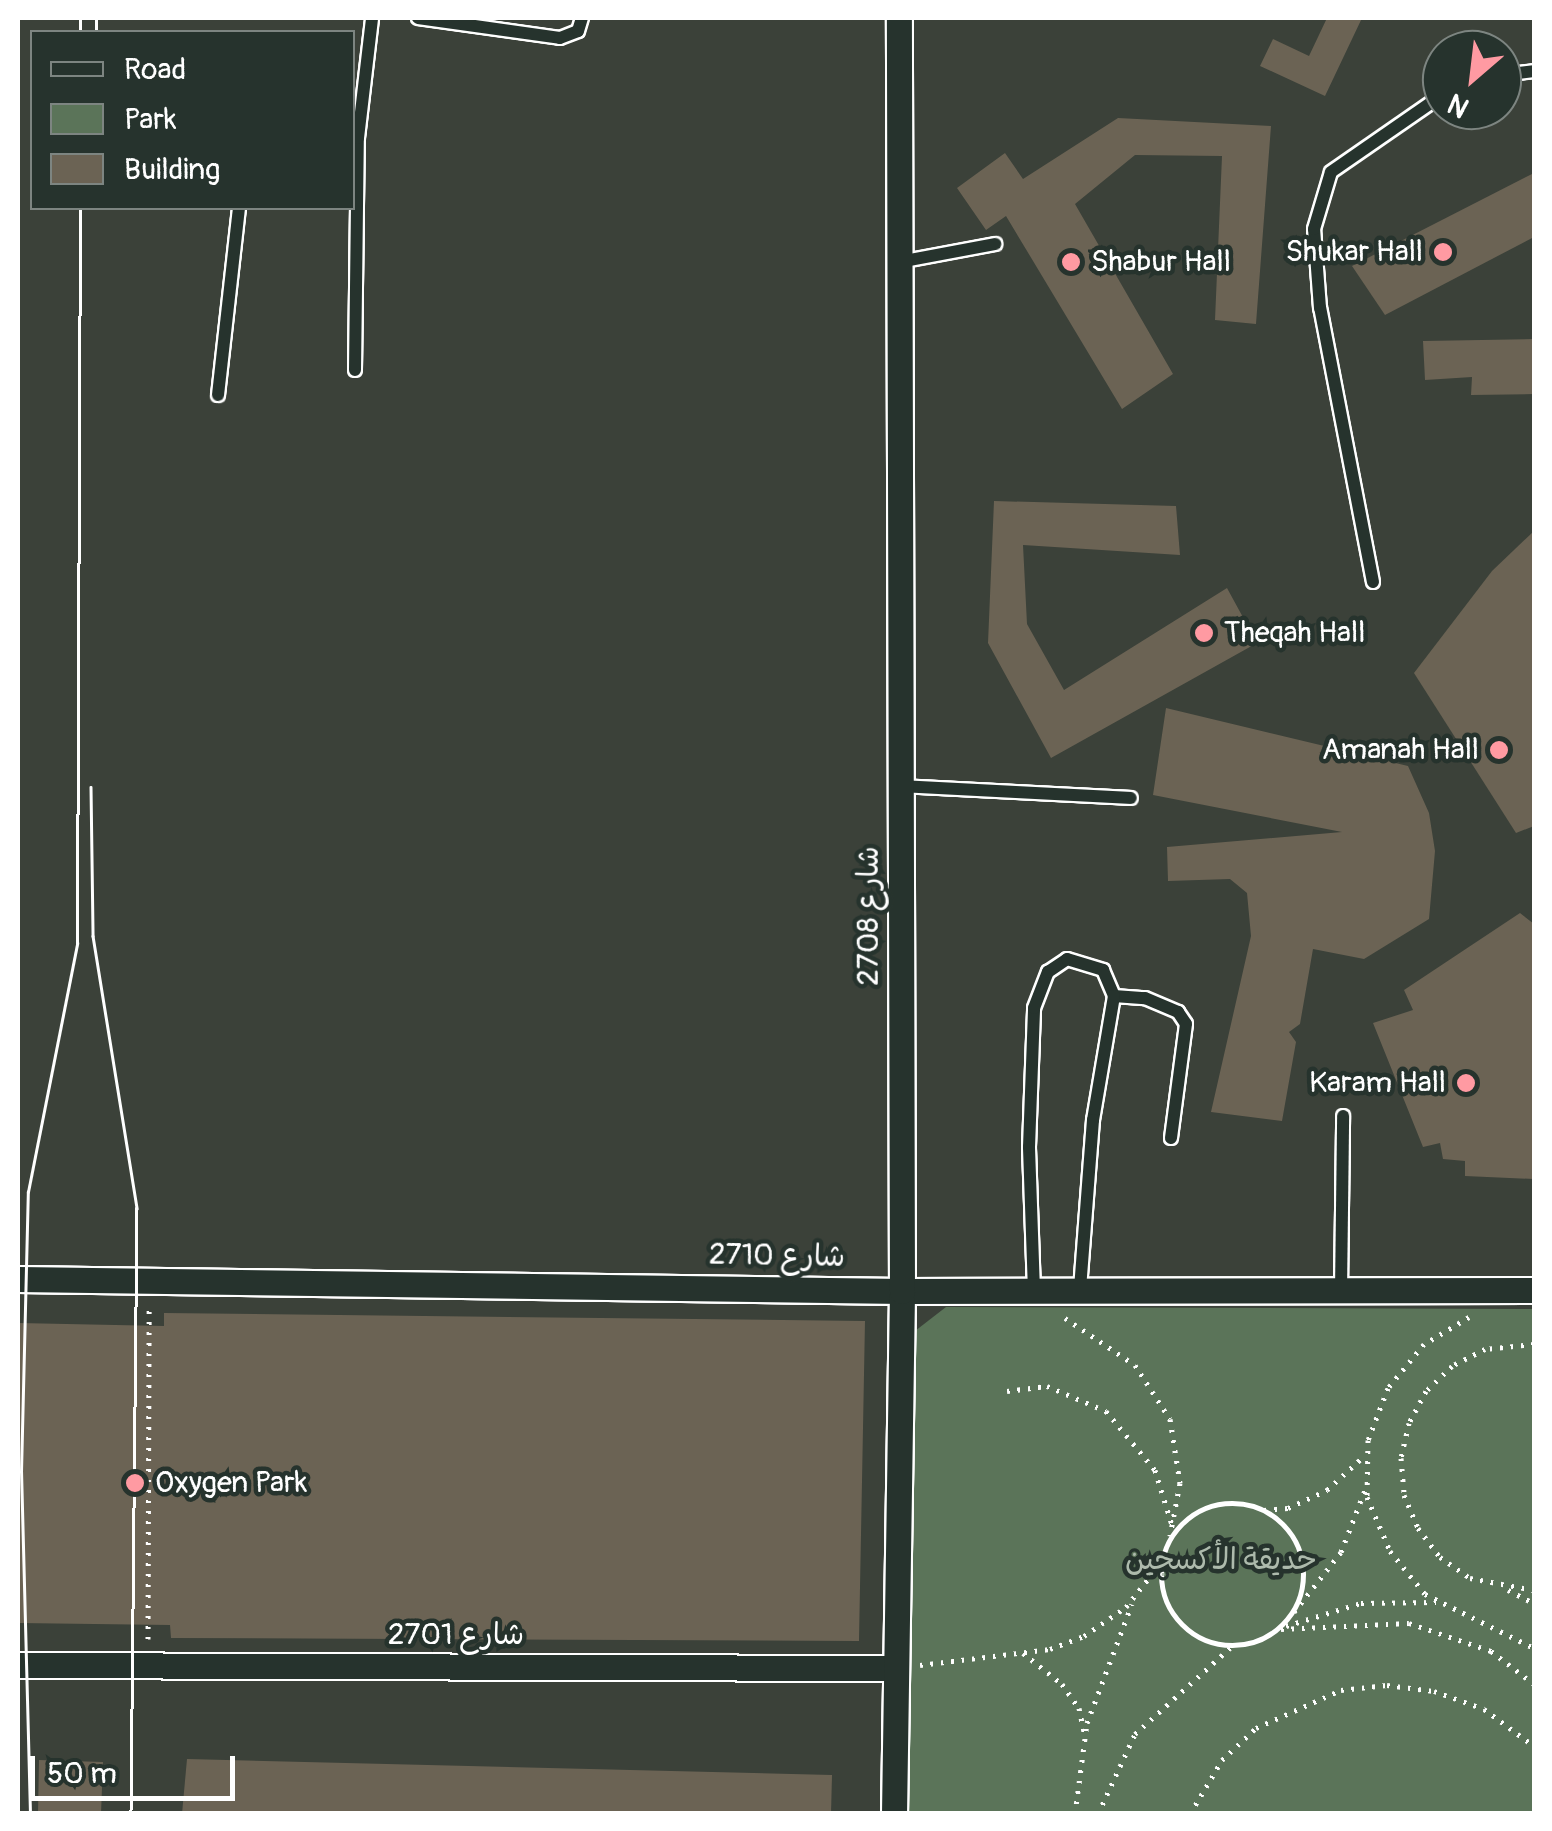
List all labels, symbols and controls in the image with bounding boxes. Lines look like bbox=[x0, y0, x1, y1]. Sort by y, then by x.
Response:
legend bbox=[30, 30, 355, 210]
north arrow bbox=[1422, 30, 1522, 130]
text: Road bbox=[124, 51, 186, 88]
text: N bbox=[1442, 85, 1475, 125]
text: Park bbox=[124, 101, 177, 138]
text: Building bbox=[124, 151, 220, 188]
place label: Shukar Hall bbox=[1285, 234, 1423, 270]
marker: Shukar Hall bbox=[1432, 241, 1454, 263]
place label: Shabur Hall bbox=[1091, 244, 1231, 280]
marker: Shabur Hall bbox=[1060, 251, 1082, 273]
place label: Theqah Hall bbox=[1224, 615, 1365, 651]
marker: Theqah Hall bbox=[1193, 622, 1215, 644]
place label: Amanah Hall bbox=[1322, 732, 1479, 768]
marker: Amanah Hall bbox=[1488, 739, 1510, 761]
street label: شارع 2708 bbox=[851, 846, 887, 986]
place label: Karam Hall bbox=[1309, 1065, 1446, 1101]
marker: Karam Hall bbox=[1455, 1072, 1477, 1094]
street label: شارع 2710 bbox=[709, 1237, 845, 1275]
place label: Oxygen Park bbox=[155, 1465, 307, 1501]
marker: Oxygen Park bbox=[124, 1472, 146, 1494]
park label: حديقة الأكسجين bbox=[1125, 1542, 1317, 1578]
street label: شارع 2701 bbox=[388, 1617, 524, 1653]
scale bar bbox=[35, 1736, 240, 1798]
text: 50 m bbox=[47, 1755, 117, 1792]

